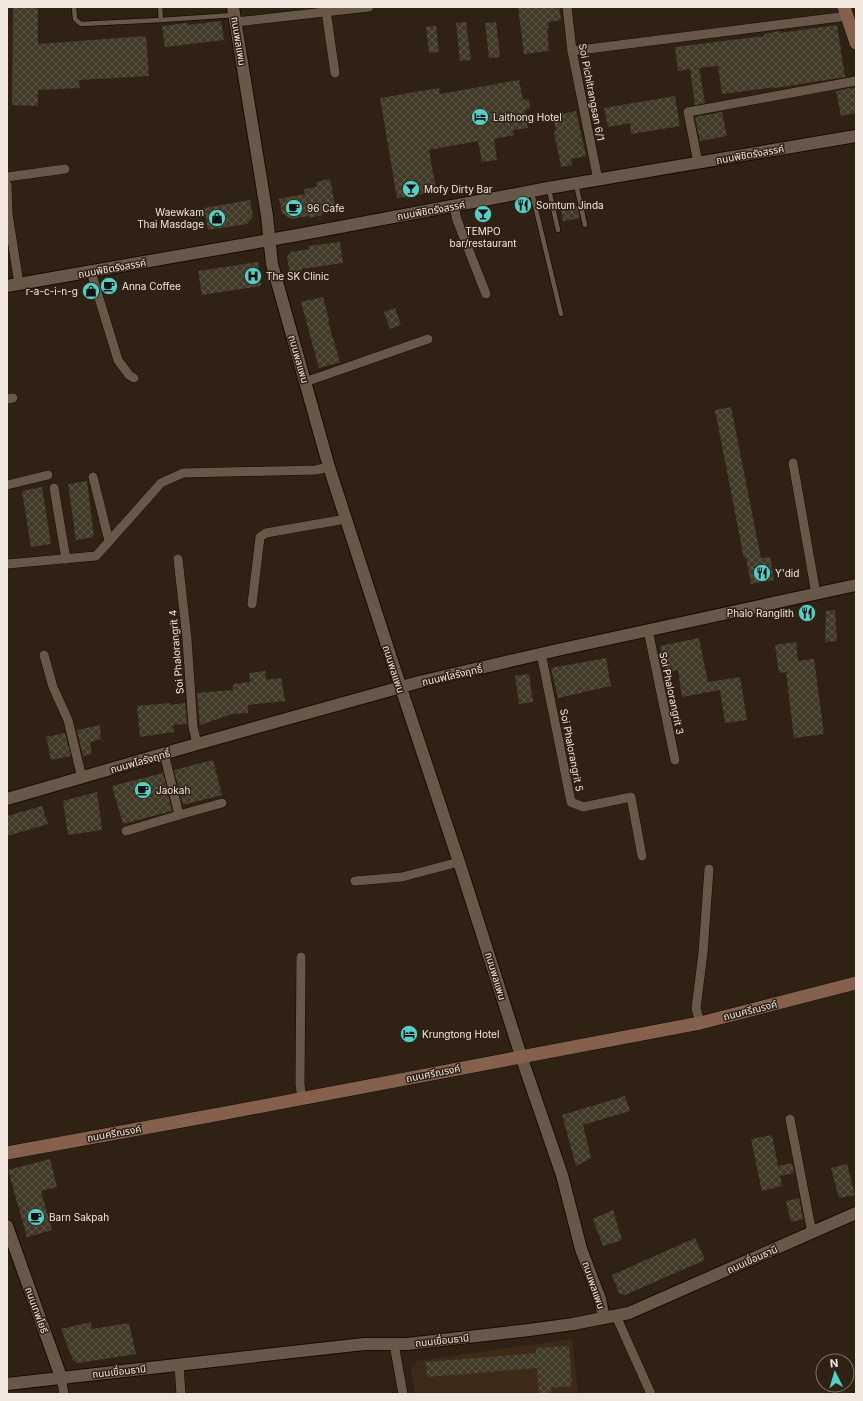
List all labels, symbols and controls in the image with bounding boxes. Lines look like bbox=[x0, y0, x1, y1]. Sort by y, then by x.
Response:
street label: ถนนพลแพน bbox=[229, 16, 249, 66]
street label: Soi Pichitrangsan 6/1 bbox=[577, 42, 607, 142]
hotel icon: Laithong Hotel bbox=[470, 107, 490, 127]
place label: Laithong Hotel bbox=[493, 111, 562, 123]
street label: ถนนพิชิตรังสรรค์ bbox=[715, 142, 785, 166]
bar icon: Mofy Dirty Bar bbox=[401, 179, 421, 199]
place label: Mofy Dirty Bar bbox=[424, 183, 493, 195]
restaurant icon: Somtum Jinda bbox=[513, 195, 533, 215]
cafe icon: 96 Cafe bbox=[284, 198, 304, 218]
street label: ถนนพิชิตรังสรรค์ bbox=[396, 198, 466, 222]
place label: Somtum Jinda bbox=[536, 199, 604, 211]
place label: 96 Cafe bbox=[307, 202, 345, 214]
bar icon: TEMPO bar/restaurant bbox=[473, 204, 493, 224]
place label: Waewkam Thai Masdage bbox=[137, 206, 204, 230]
shop icon: Waewkam Thai Masdage bbox=[207, 208, 227, 228]
place label: TEMPO bar/restaurant bbox=[450, 225, 517, 249]
street label: ถนนพิชิตรังสรรค์ bbox=[77, 256, 147, 280]
hospital icon: The SK Clinic bbox=[243, 266, 263, 286]
place label: The SK Clinic bbox=[266, 270, 329, 282]
cafe icon: Anna Coffee bbox=[99, 276, 119, 296]
place label: Anna Coffee bbox=[122, 280, 181, 292]
shop icon: r-a-c-i-n-g bbox=[81, 281, 101, 301]
place label: r-a-c-i-n-g bbox=[26, 285, 78, 297]
street label: ถนนพลแพน bbox=[286, 334, 312, 384]
restaurant icon: Y'did bbox=[752, 563, 772, 583]
place label: Y'did bbox=[775, 567, 799, 579]
restaurant icon: Phalo Ranglith bbox=[797, 603, 817, 623]
place label: Phalo Ranglith bbox=[727, 607, 794, 619]
street label: Soi Phalorangrit 4 bbox=[166, 609, 186, 695]
street label: ถนนพลแพน bbox=[381, 644, 407, 694]
street label: Soi Phalorangrit 3 bbox=[657, 651, 687, 735]
street label: ถนนพโลรังฤทธิ์ bbox=[421, 662, 484, 688]
street label: Soi Phalorangrit 5 bbox=[558, 708, 586, 792]
street label: ถนนพโลรังฤทธิ์ bbox=[109, 747, 171, 775]
cafe icon: Jaokah bbox=[133, 780, 153, 800]
place label: Jaokah bbox=[156, 784, 190, 796]
street label: ถนนพลแพน bbox=[483, 951, 509, 1001]
street label: ถนนศรีณรงค์ bbox=[722, 998, 778, 1022]
hotel icon: Krungtong Hotel bbox=[399, 1024, 419, 1044]
place label: Krungtong Hotel bbox=[422, 1028, 499, 1040]
street label: ถนนศรีณรงค์ bbox=[405, 1062, 461, 1084]
street label: ถนนศรีณรงค์ bbox=[86, 1122, 142, 1144]
cafe icon: Barn Sakpah bbox=[26, 1207, 46, 1227]
place label: Barn Sakpah bbox=[49, 1211, 109, 1223]
street label: ถนนเขื่อนธานี bbox=[724, 1242, 779, 1275]
street label: ถนนพลแพน bbox=[580, 1260, 608, 1310]
street label: ถนนเทพโยธี bbox=[23, 1285, 51, 1335]
street label: ถนนเขื่อนธานี bbox=[414, 1330, 470, 1349]
north arrow bbox=[815, 1353, 855, 1393]
text: N bbox=[829, 1356, 839, 1370]
street label: ถนนเขื่อนธานี bbox=[91, 1361, 147, 1380]

